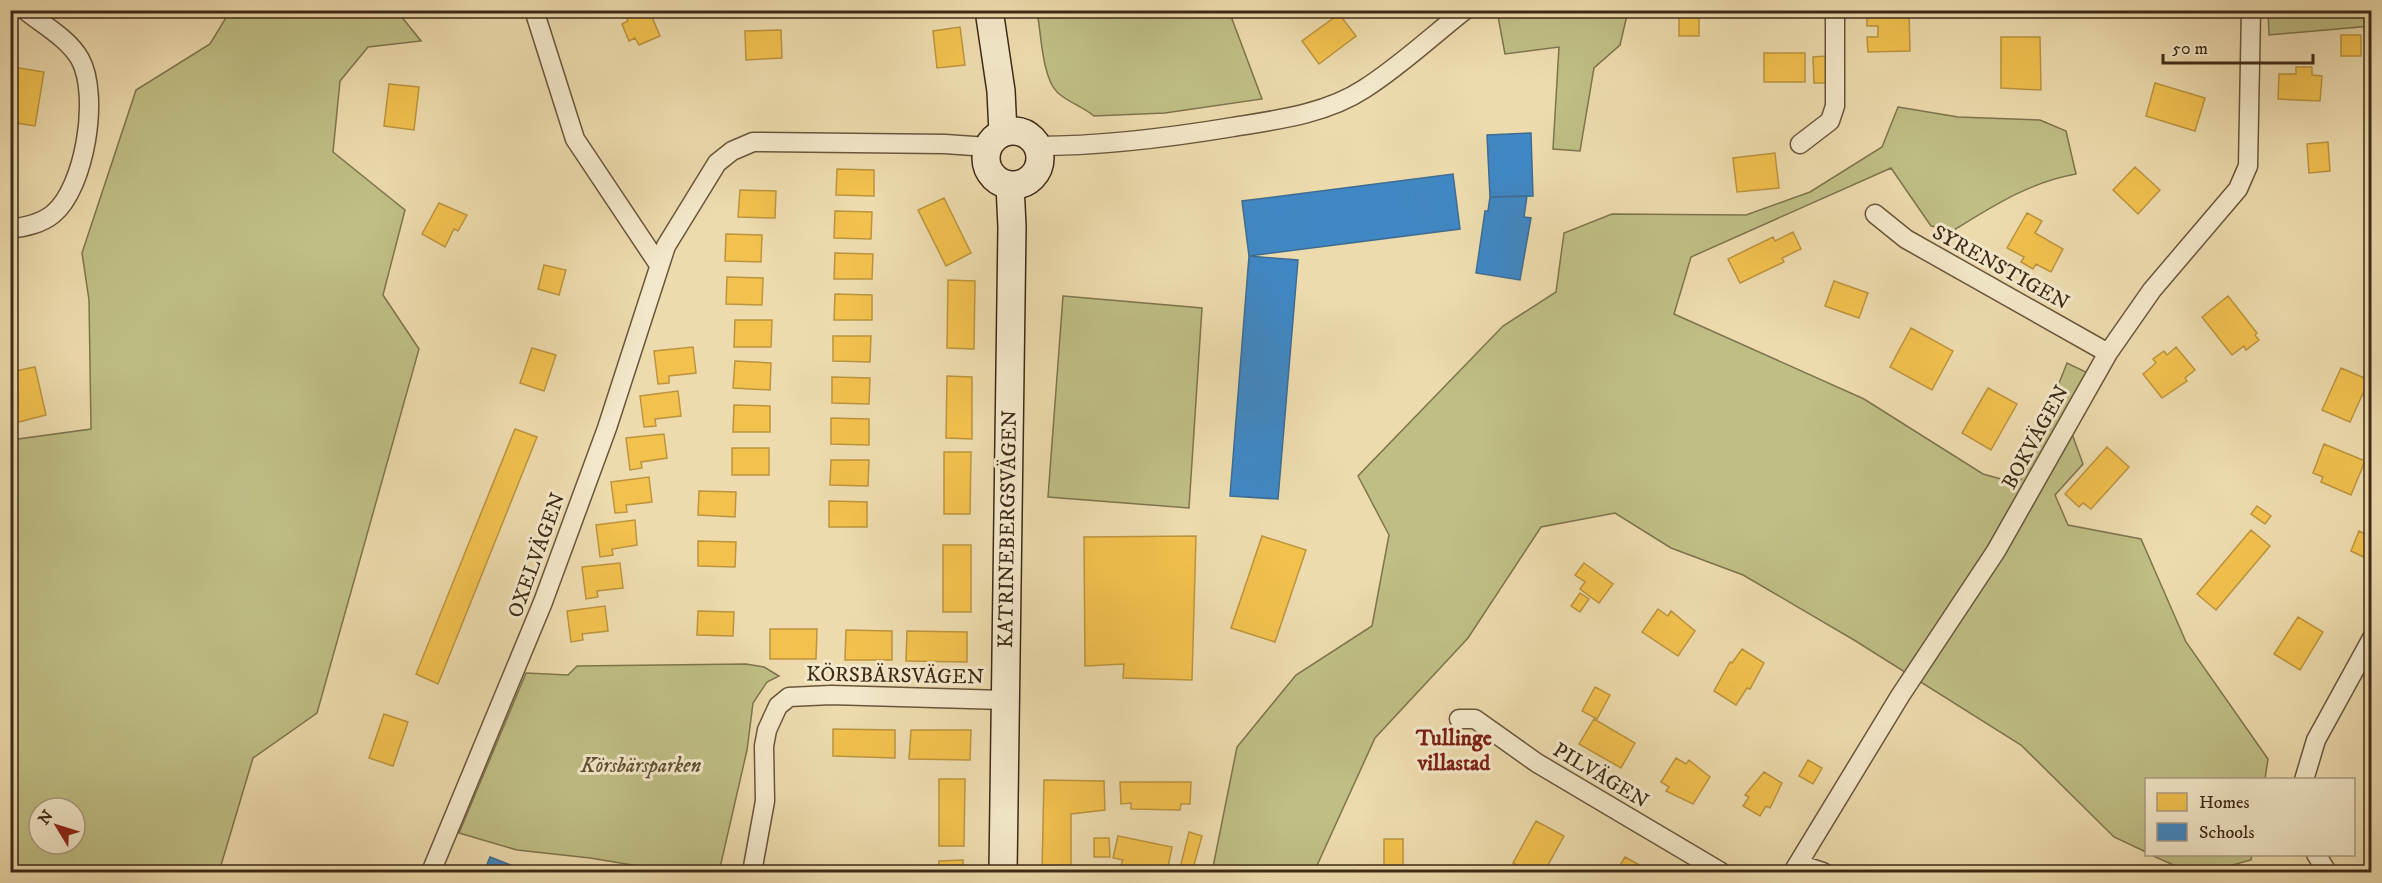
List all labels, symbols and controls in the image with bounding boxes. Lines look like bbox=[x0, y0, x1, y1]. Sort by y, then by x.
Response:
scale bar bbox=[2163, 27, 2313, 65]
text: 50 m bbox=[2172, 38, 2208, 60]
street label: SYRENSTIGEN bbox=[1928, 220, 2073, 316]
street label: BOKVÄGEN bbox=[1996, 380, 2075, 494]
street label: KATRINEBERGSVÄGEN bbox=[992, 410, 1023, 648]
street label: OXELVÄGEN bbox=[501, 489, 572, 621]
street label: KÖRSBÄRSVÄGEN bbox=[806, 660, 984, 691]
district label: Tullinge villastad bbox=[1415, 725, 1492, 777]
street label: PILVÄGEN bbox=[1548, 736, 1654, 815]
park label: Körsbärsparken bbox=[580, 753, 702, 779]
legend bbox=[2145, 778, 2355, 856]
text: Homes bbox=[2199, 792, 2250, 814]
north arrow bbox=[27, 796, 87, 856]
text: N bbox=[34, 806, 58, 829]
text: Schools bbox=[2199, 822, 2254, 844]

